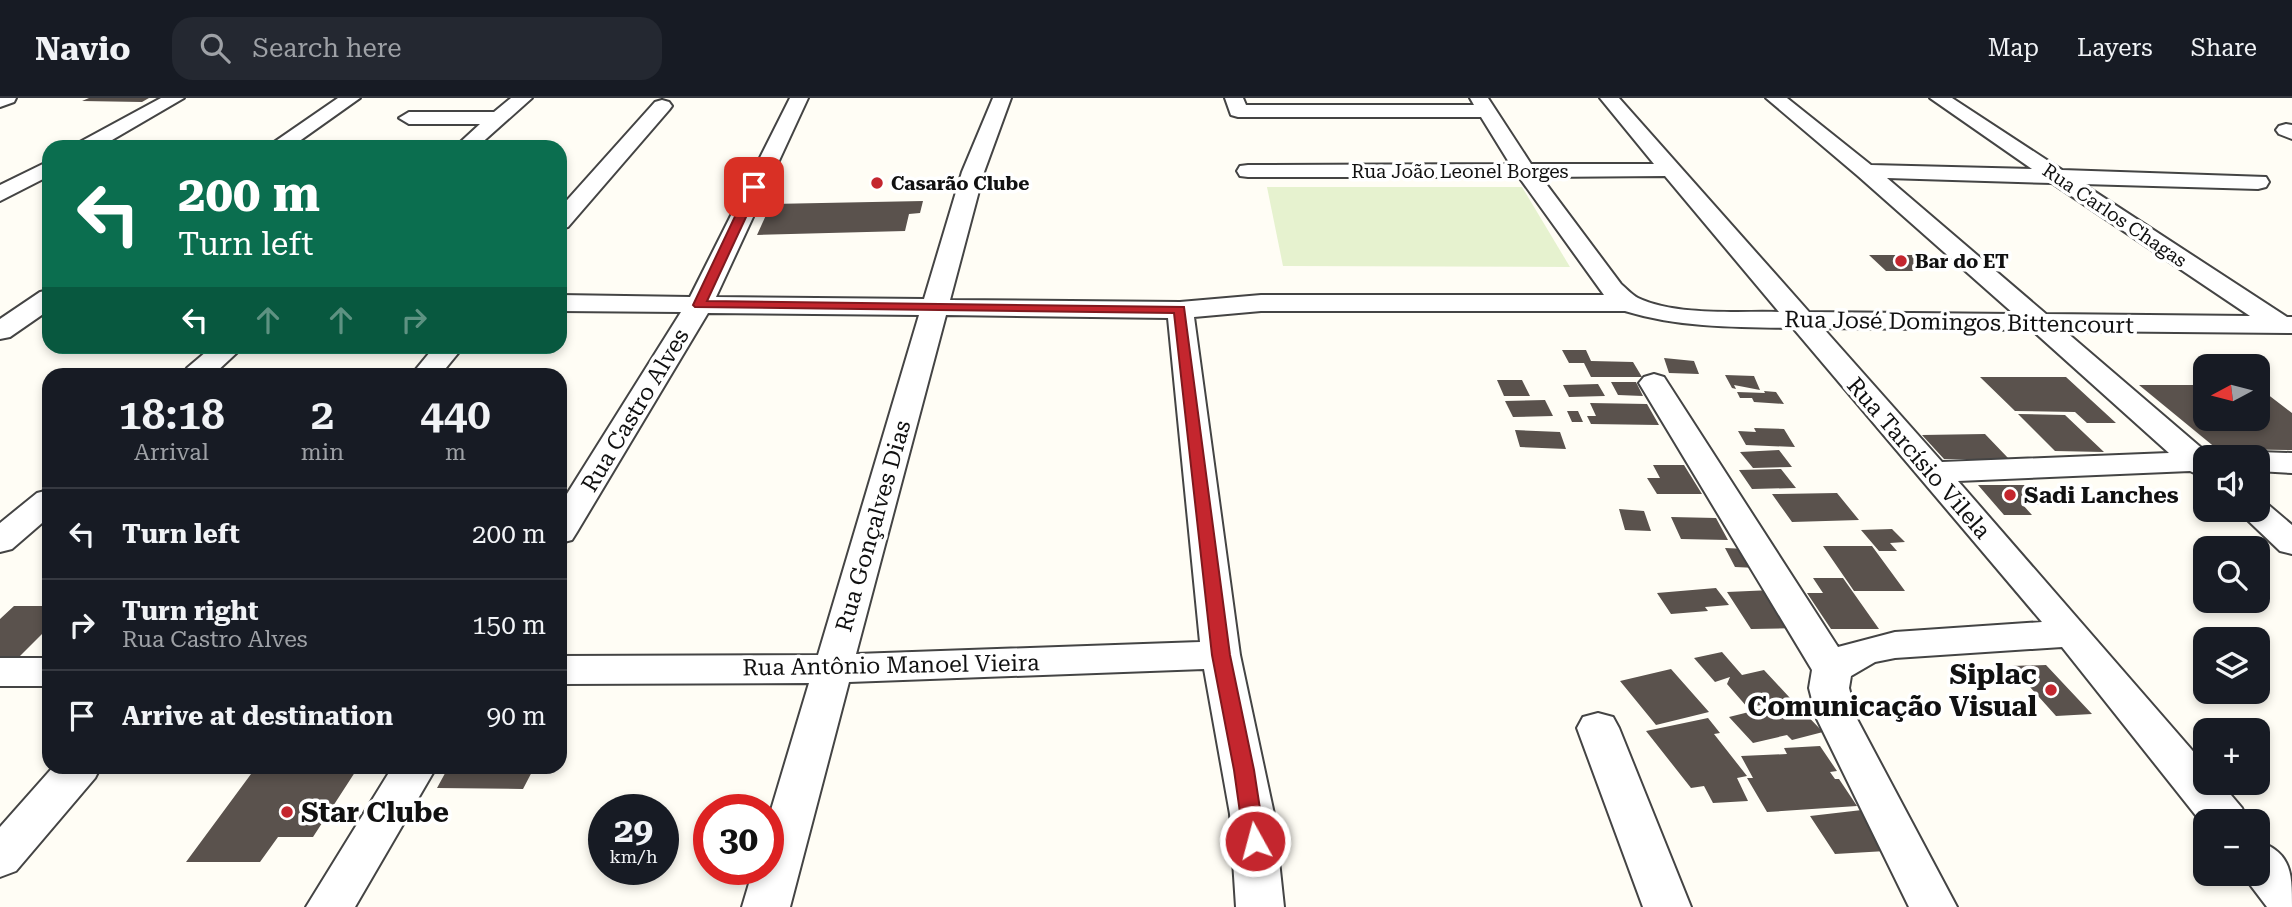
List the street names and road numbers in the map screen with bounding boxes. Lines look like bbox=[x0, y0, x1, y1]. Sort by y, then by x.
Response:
street label: Rua Carlos Chagas bbox=[2038, 159, 2191, 272]
street label: Rua João Leonel Borges bbox=[1351, 160, 1569, 183]
street label: Rua José Domingos Bittencourt bbox=[1784, 306, 2134, 339]
street label: Rua Castro Alves bbox=[576, 324, 695, 497]
street label: Rua Tarcísio Vilela bbox=[1841, 372, 1996, 545]
street label: Rua Gonçalves Dias bbox=[830, 417, 917, 635]
street label: Rua Antônio Manoel Vieira bbox=[742, 649, 1040, 682]

